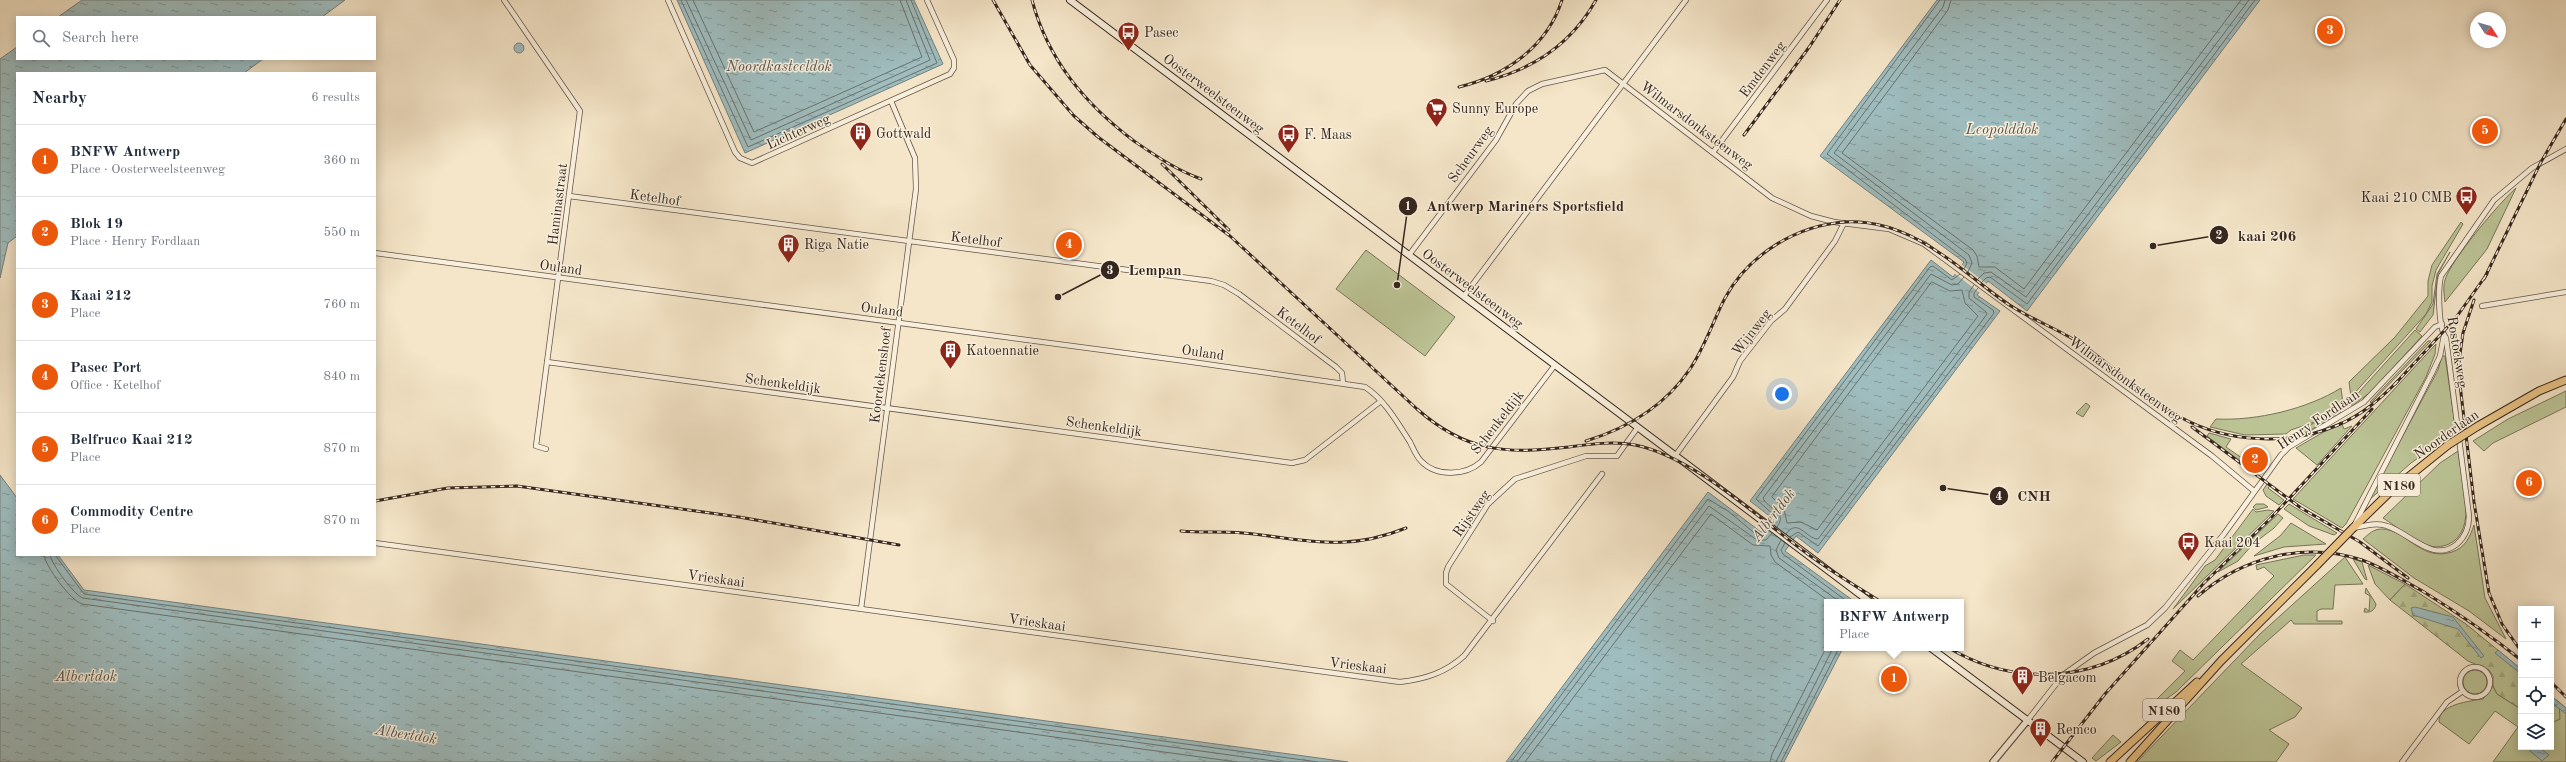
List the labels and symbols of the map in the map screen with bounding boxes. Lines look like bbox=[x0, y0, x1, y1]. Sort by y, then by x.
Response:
north arrow bbox=[2470, 12, 2506, 48]
pin: 3 bbox=[2317, 16, 2343, 46]
bus stop icon: Pasec bbox=[1115, 19, 1141, 52]
place label: Pasec bbox=[1144, 26, 1178, 40]
street label: Emdenweg bbox=[1737, 39, 1789, 100]
street label: Oosterweelsteenweg bbox=[1160, 51, 1267, 136]
water label: Noordkasteeldok bbox=[725, 60, 832, 75]
street label: Wilmarsdonksteenweg bbox=[1638, 79, 1755, 173]
supermarket icon: Sunny Europe bbox=[1423, 95, 1449, 128]
place label: Sunny Europe bbox=[1452, 102, 1538, 116]
street label: Lichterweg bbox=[764, 111, 833, 152]
pin: 5 bbox=[2472, 116, 2498, 146]
building icon: Gottwald bbox=[847, 120, 873, 153]
bus stop icon: F. Maas bbox=[1276, 121, 1302, 154]
street label: Scheurweg bbox=[1446, 123, 1496, 186]
water label: Leopolddok bbox=[1965, 123, 2038, 138]
place label: Gottwald bbox=[876, 127, 931, 141]
place label: F. Maas bbox=[1304, 128, 1352, 142]
street label: Haminastraat bbox=[546, 162, 570, 246]
bus stop icon: Kaai 210 CMB bbox=[2454, 184, 2480, 217]
street label: Ketelhof bbox=[628, 187, 683, 209]
place label: Kaai 210 CMB bbox=[2361, 191, 2452, 205]
callout: Antwerp Mariners Sportsfield bbox=[1398, 193, 1632, 220]
text: Antwerp Mariners Sportsfield bbox=[1426, 200, 1624, 215]
text: 1 bbox=[1405, 201, 1411, 213]
callout: kaai 206 bbox=[2209, 222, 2304, 249]
street label: Ketelhof bbox=[950, 230, 1004, 250]
pin: 4 bbox=[1056, 230, 1082, 260]
text: 2 bbox=[2216, 230, 2223, 242]
text: kaai 206 bbox=[2238, 230, 2296, 245]
building icon: Riga Natie bbox=[775, 231, 801, 264]
place label: Riga Natie bbox=[804, 238, 869, 252]
street label: Oosterweelsteenweg bbox=[1419, 246, 1526, 331]
callout: Lempan bbox=[1100, 256, 1189, 283]
street label: Ouland bbox=[539, 258, 583, 278]
text: Lempan bbox=[1128, 264, 1182, 279]
text: 3 bbox=[1107, 265, 1114, 277]
street label: Ouland bbox=[860, 300, 904, 320]
street label: Ketelhof bbox=[1274, 305, 1324, 348]
street label: Wijnweg bbox=[1730, 307, 1774, 358]
street label: Rostockweg bbox=[2444, 315, 2470, 389]
street label: Koordekenshoef bbox=[868, 325, 894, 424]
street label: Wilmarsdonksteenweg bbox=[2066, 334, 2185, 426]
building icon: Katoennatie bbox=[938, 337, 964, 370]
street label: Ouland bbox=[1181, 343, 1225, 363]
place label: Katoennatie bbox=[966, 344, 1039, 358]
street label: Schenkeldijk bbox=[744, 372, 822, 396]
your location bbox=[1772, 384, 1792, 404]
street label: Henry Fordlaan bbox=[2275, 387, 2363, 452]
street label: Schenkeldijk bbox=[1469, 388, 1527, 457]
street label: Noorderlaan bbox=[2412, 407, 2482, 462]
street label: Schenkeldijk bbox=[1065, 415, 1143, 439]
pin: 2 bbox=[2242, 445, 2268, 475]
pin: 6 bbox=[2516, 468, 2542, 498]
road number: N180 bbox=[2378, 474, 2420, 496]
callout: CNH bbox=[1989, 483, 2058, 510]
street label: Rijstweg bbox=[1451, 487, 1493, 539]
water label: Albertdok bbox=[1749, 487, 1799, 546]
text: CNH bbox=[2017, 490, 2051, 505]
text: 4 bbox=[1996, 491, 2003, 503]
bus stop icon: Kaai 204 bbox=[2176, 529, 2202, 562]
place label: Kaai 204 bbox=[2204, 536, 2260, 550]
street label: Vrieskaai bbox=[686, 568, 746, 590]
street label: Vrieskaai bbox=[1007, 612, 1067, 634]
street label: Vrieskaai bbox=[1328, 656, 1388, 676]
pin: 1 bbox=[1881, 664, 1907, 694]
building icon: Belgacom bbox=[2009, 664, 2035, 697]
water label: Albertdok bbox=[54, 670, 117, 685]
place label: Belgacom bbox=[2038, 671, 2097, 685]
road number: N180 bbox=[2143, 699, 2185, 721]
building icon: Remco bbox=[2027, 716, 2053, 749]
water label: Albertdok bbox=[373, 723, 438, 748]
place label: Remco bbox=[2056, 723, 2097, 737]

